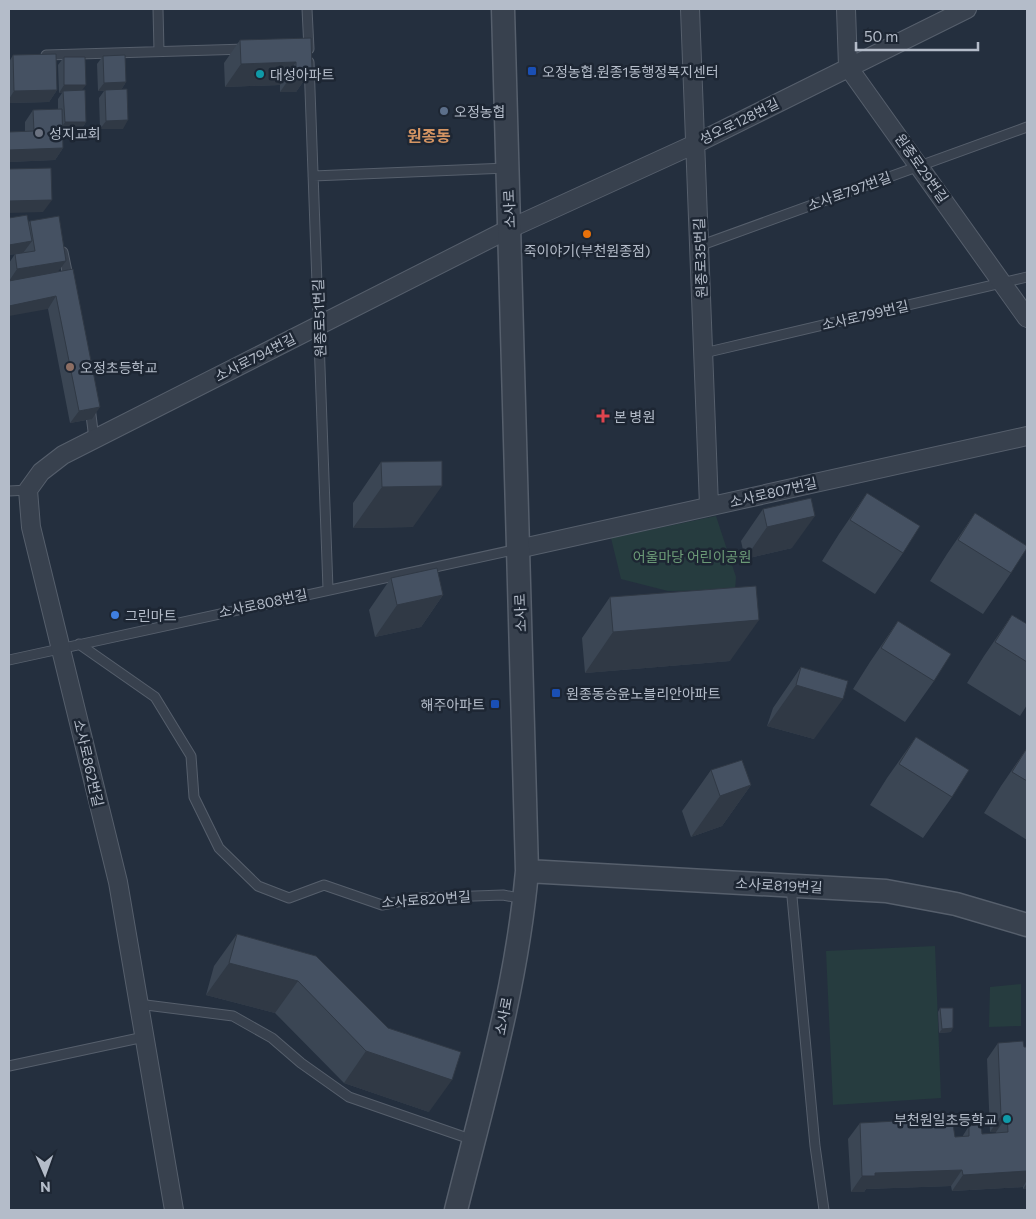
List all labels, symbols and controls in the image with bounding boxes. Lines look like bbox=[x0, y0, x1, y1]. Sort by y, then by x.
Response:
scale bar bbox=[856, 20, 978, 52]
text: 50 m bbox=[864, 27, 898, 45]
place label: 오정농협.원종1동행정복지센터 bbox=[542, 63, 719, 80]
marker: 오정농협.원종1동행정복지센터 bbox=[526, 65, 538, 77]
place label: 대성아파트 bbox=[270, 66, 335, 83]
marker: 대성아파트 bbox=[254, 68, 266, 80]
street label: 성오로128번길 bbox=[696, 94, 782, 148]
place label: 오정농협 bbox=[454, 103, 506, 120]
marker: 오정농협 bbox=[438, 105, 450, 117]
place label: 성지교회 bbox=[49, 125, 101, 142]
district label: 원종동 bbox=[407, 126, 451, 145]
marker: 성지교회 bbox=[33, 127, 45, 139]
street label: 원종로29번길 bbox=[892, 130, 952, 206]
street label: 소사로797번길 bbox=[805, 168, 893, 214]
street label: 소사로 bbox=[500, 189, 518, 229]
street label: 원종로35번길 bbox=[690, 218, 710, 298]
marker: 죽이야기(부천원종점) bbox=[581, 228, 593, 240]
place label: 죽이야기(부천원종점) bbox=[524, 242, 650, 259]
street label: 원종로51번길 bbox=[309, 279, 329, 357]
street label: 소사로799번길 bbox=[820, 297, 910, 333]
street label: 소사로794번길 bbox=[212, 329, 298, 385]
place label: 오정초등학교 bbox=[80, 359, 157, 376]
marker: 오정초등학교 bbox=[64, 361, 76, 373]
place label: 본 병원 bbox=[614, 408, 655, 425]
marker: 본 병원 bbox=[596, 409, 610, 423]
street label: 소사로807번길 bbox=[728, 474, 818, 510]
park label: 어울마당 어린이공원 bbox=[633, 548, 751, 565]
street label: 소사로808번길 bbox=[217, 585, 309, 621]
street label: 소사로 bbox=[511, 593, 529, 633]
place label: 그린마트 bbox=[125, 607, 177, 624]
marker: 그린마트 bbox=[109, 609, 121, 621]
place label: 원종동승윤노블리안아파트 bbox=[566, 685, 721, 702]
marker: 원종동승윤노블리안아파트 bbox=[550, 687, 562, 699]
place label: 해주아파트 bbox=[421, 696, 485, 713]
marker: 해주아파트 bbox=[489, 698, 501, 710]
street label: 소사로862번길 bbox=[71, 718, 107, 808]
street label: 소사로819번길 bbox=[735, 874, 823, 896]
street label: 소사로820번길 bbox=[381, 887, 471, 911]
street label: 소사로 bbox=[491, 995, 515, 1037]
place label: 부천원일초등학교 bbox=[894, 1111, 997, 1128]
marker: 부천원일초등학교 bbox=[1001, 1113, 1013, 1125]
north arrow bbox=[20, 1149, 70, 1199]
text: N bbox=[40, 1179, 51, 1196]

